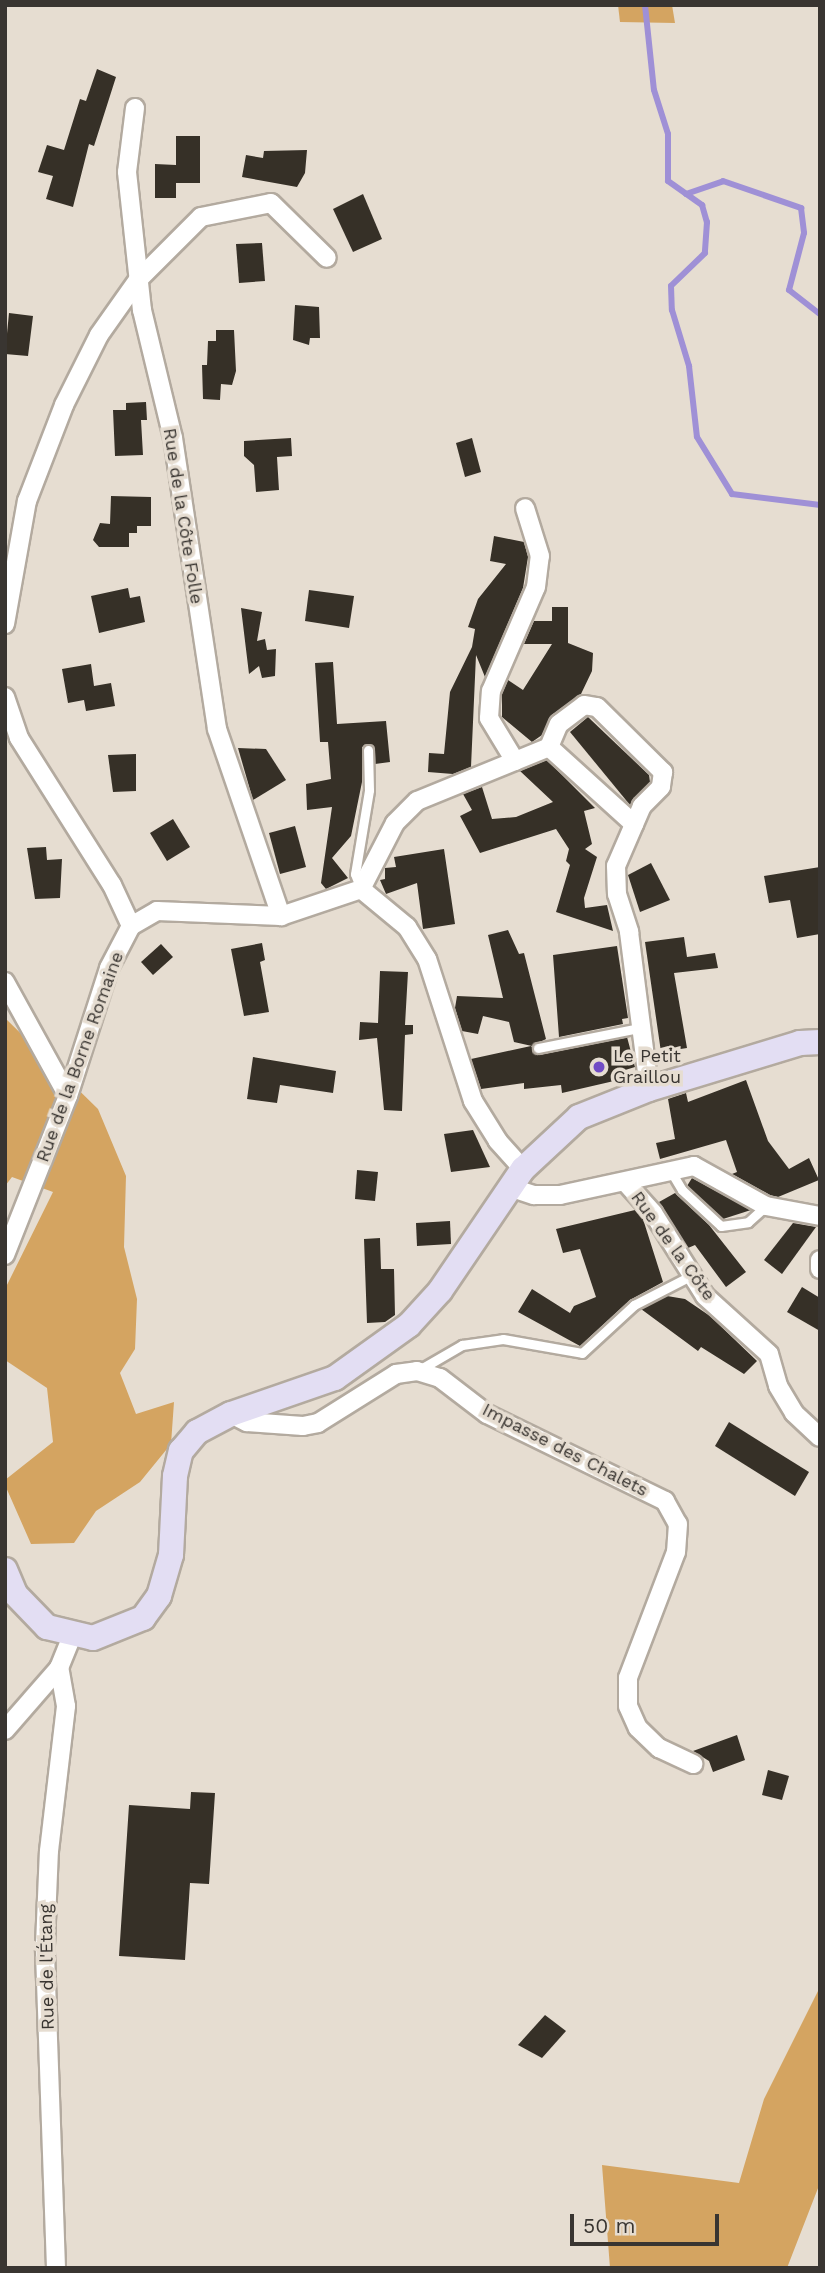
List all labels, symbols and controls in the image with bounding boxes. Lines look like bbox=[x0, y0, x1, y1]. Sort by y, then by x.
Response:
street label: Rue de la Côte Folle bbox=[158, 426, 208, 606]
street label: Rue de la Borne Romaine bbox=[32, 949, 128, 1165]
place label: Le Petit Graillou bbox=[613, 1046, 681, 1088]
marker: Le Petit Graillou bbox=[591, 1059, 607, 1075]
street label: Rue de la Côte bbox=[626, 1187, 720, 1305]
street label: Impasse des Chalets bbox=[479, 1399, 651, 1501]
street label: Rue de l'Étang bbox=[35, 1904, 59, 2030]
scale bar bbox=[573, 2200, 722, 2244]
text: 50 m bbox=[583, 2213, 635, 2238]

